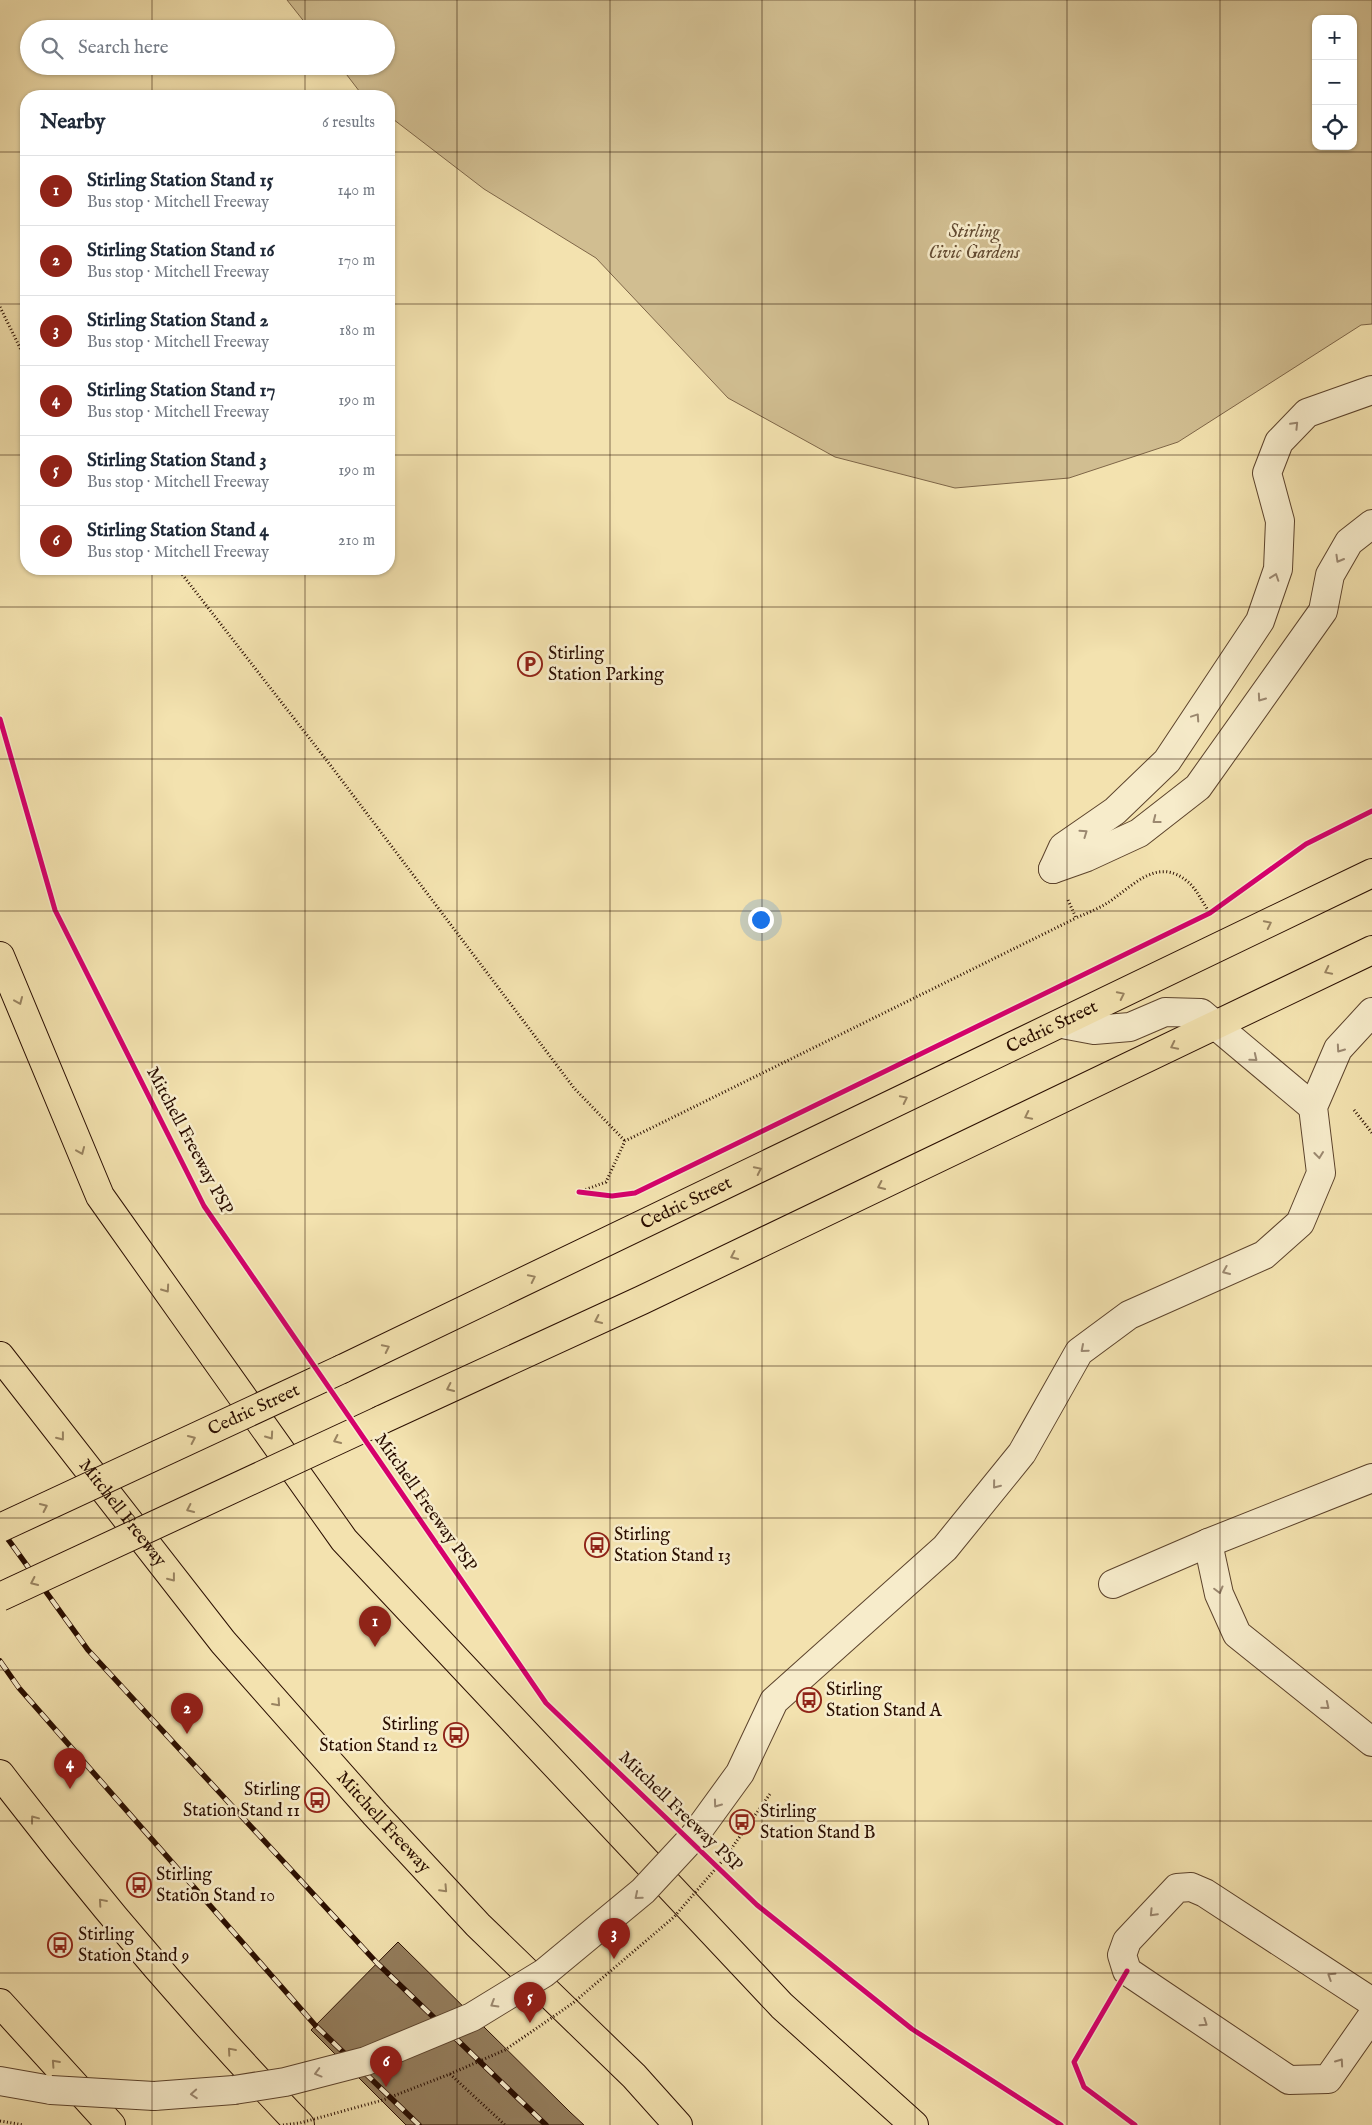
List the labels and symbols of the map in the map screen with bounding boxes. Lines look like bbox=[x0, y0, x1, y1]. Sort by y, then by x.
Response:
park label: Stirling Civic Gardens bbox=[928, 221, 1020, 265]
one-way arrow bbox=[1289, 422, 1298, 431]
one-way arrow bbox=[1336, 553, 1346, 562]
one-way arrow bbox=[1269, 573, 1279, 582]
place label: Stirling Station Parking bbox=[548, 643, 664, 687]
parking icon: Stirling Station Parking bbox=[517, 651, 543, 677]
one-way arrow bbox=[1258, 693, 1267, 702]
one-way arrow bbox=[1190, 714, 1199, 723]
one-way arrow bbox=[1152, 815, 1161, 824]
one-way arrow bbox=[1078, 830, 1088, 839]
your location bbox=[748, 907, 774, 933]
one-way arrow bbox=[1262, 920, 1271, 930]
one-way arrow bbox=[1324, 965, 1333, 975]
one-way arrow bbox=[1116, 990, 1125, 1001]
street label: Cedric Street bbox=[1003, 995, 1101, 1059]
one-way arrow bbox=[12, 996, 23, 1005]
one-way arrow bbox=[1170, 1040, 1179, 1050]
one-way arrow bbox=[1337, 1043, 1346, 1053]
one-way arrow bbox=[1248, 1052, 1257, 1061]
street label: Mitchell Freeway PSP bbox=[140, 1063, 238, 1219]
one-way arrow bbox=[899, 1095, 908, 1105]
one-way arrow bbox=[1024, 1110, 1033, 1120]
one-way arrow bbox=[75, 1146, 85, 1155]
one-way arrow bbox=[1313, 1151, 1324, 1159]
one-way arrow bbox=[753, 1165, 762, 1176]
street label: Cedric Street bbox=[637, 1172, 736, 1235]
one-way arrow bbox=[877, 1180, 886, 1190]
one-way arrow bbox=[730, 1250, 739, 1260]
one-way arrow bbox=[1222, 1265, 1231, 1276]
one-way arrow bbox=[527, 1274, 536, 1284]
one-way arrow bbox=[160, 1283, 169, 1293]
one-way arrow bbox=[594, 1314, 603, 1324]
one-way arrow bbox=[1081, 1343, 1090, 1352]
one-way arrow bbox=[381, 1344, 390, 1355]
street label: Cedric Street bbox=[204, 1379, 303, 1441]
one-way arrow bbox=[446, 1382, 455, 1392]
street label: Mitchell Freeway PSP bbox=[369, 1429, 481, 1577]
one-way arrow bbox=[264, 1430, 273, 1440]
one-way arrow bbox=[56, 1431, 64, 1440]
one-way arrow bbox=[333, 1434, 342, 1444]
one-way arrow bbox=[187, 1435, 196, 1445]
street label: Mitchell Freeway bbox=[73, 1455, 171, 1571]
one-way arrow bbox=[993, 1479, 1002, 1488]
one-way arrow bbox=[186, 1502, 195, 1513]
one-way arrow bbox=[39, 1503, 48, 1514]
place label: Stirling Station Stand 13 bbox=[614, 1524, 731, 1568]
bus stop icon: Stirling Station Stand 13 bbox=[584, 1532, 610, 1558]
one-way arrow bbox=[167, 1572, 175, 1581]
one-way arrow bbox=[30, 1575, 39, 1585]
one-way arrow bbox=[1213, 1586, 1223, 1594]
pin: 1 bbox=[359, 1606, 391, 1647]
place label: Stirling Station Stand A bbox=[826, 1679, 943, 1723]
bus stop icon: Stirling Station Stand A bbox=[796, 1687, 822, 1713]
pin: 2 bbox=[171, 1693, 203, 1734]
one-way arrow bbox=[271, 1697, 279, 1706]
one-way arrow bbox=[1321, 1700, 1330, 1709]
place label: Stirling Station Stand 12 bbox=[319, 1714, 438, 1758]
bus stop icon: Stirling Station Stand 12 bbox=[443, 1722, 469, 1748]
street label: Mitchell Freeway PSP bbox=[613, 1747, 747, 1877]
pin: 4 bbox=[54, 1748, 86, 1789]
street label: Mitchell Freeway bbox=[331, 1767, 436, 1878]
place label: Stirling Station Stand 11 bbox=[183, 1779, 300, 1823]
bus stop icon: Stirling Station Stand 11 bbox=[304, 1787, 330, 1813]
one-way arrow bbox=[714, 1798, 723, 1808]
place label: Stirling Station Stand B bbox=[760, 1801, 876, 1845]
bus stop icon: Stirling Station Stand B bbox=[729, 1809, 755, 1835]
one-way arrow bbox=[31, 1815, 40, 1825]
place label: Stirling Station Stand 10 bbox=[156, 1864, 275, 1908]
bus stop icon: Stirling Station Stand 10 bbox=[126, 1872, 152, 1898]
one-way arrow bbox=[438, 1883, 447, 1892]
one-way arrow bbox=[634, 1890, 643, 1899]
one-way arrow bbox=[99, 1898, 108, 1907]
one-way arrow bbox=[1150, 1908, 1159, 1917]
pin: 3 bbox=[598, 1918, 630, 1959]
place label: Stirling Station Stand 9 bbox=[78, 1924, 189, 1968]
bus stop icon: Stirling Station Stand 9 bbox=[47, 1932, 73, 1958]
one-way arrow bbox=[1327, 1972, 1336, 1982]
pin: 5 bbox=[514, 1982, 546, 2023]
one-way arrow bbox=[490, 1997, 499, 2007]
one-way arrow bbox=[1198, 2017, 1207, 2026]
pin: 6 bbox=[370, 2046, 402, 2087]
one-way arrow bbox=[229, 2048, 237, 2057]
one-way arrow bbox=[1334, 2058, 1343, 2068]
one-way arrow bbox=[52, 2060, 61, 2069]
one-way arrow bbox=[314, 2067, 323, 2078]
one-way arrow bbox=[190, 2088, 198, 2099]

